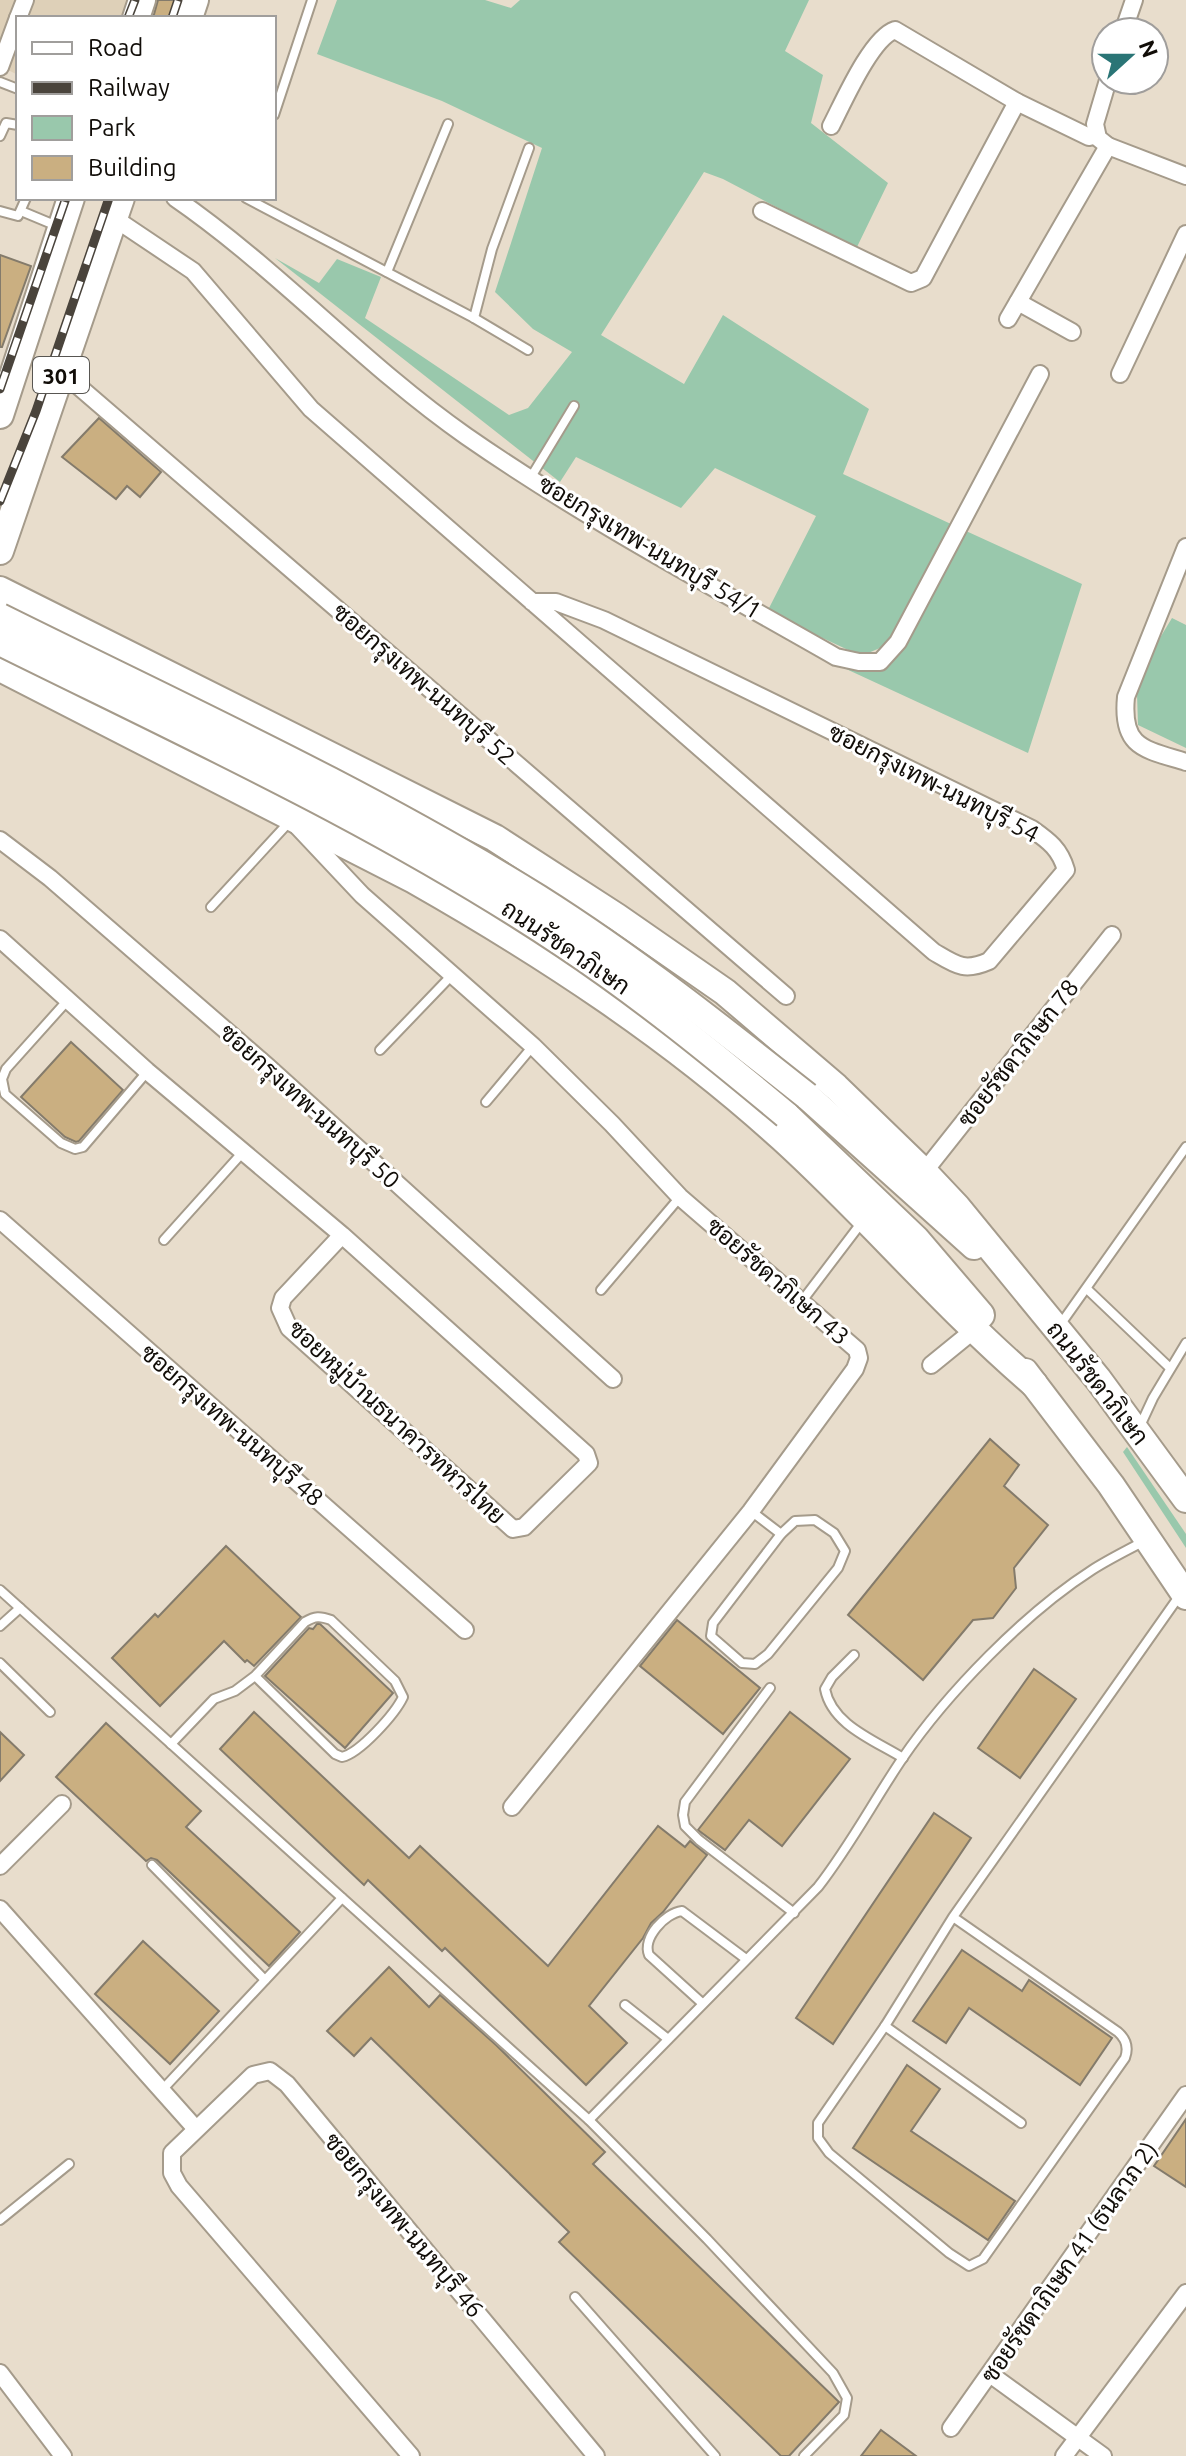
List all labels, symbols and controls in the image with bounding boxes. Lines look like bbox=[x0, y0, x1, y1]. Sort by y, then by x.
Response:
legend bbox=[16, 16, 276, 200]
north arrow bbox=[1090, 16, 1170, 96]
text: Road bbox=[88, 34, 143, 61]
text: N bbox=[1135, 37, 1164, 61]
text: Railway bbox=[88, 74, 170, 101]
text: Park bbox=[88, 114, 136, 141]
text: Building bbox=[88, 154, 176, 181]
road number: 301 bbox=[33, 357, 89, 393]
street label: ซอยกรุงเทพ-นนทบุรี 54/1 bbox=[532, 469, 767, 627]
street label: ซอยกรุงเทพ-นนทบุรี 52 bbox=[325, 597, 521, 773]
street label: ซอยกรุงเทพ-นนทบุรี 54 bbox=[823, 717, 1044, 850]
street label: ถนนรัชดาภิเษก bbox=[497, 894, 635, 1000]
street label: ซอยรัชดาภิเษก 78 bbox=[952, 974, 1084, 1132]
street label: ซอยกรุงเทพ-นนทบุรี 50 bbox=[213, 1017, 406, 1196]
street label: ซอยรัชดาภิเษก 43 bbox=[701, 1212, 855, 1350]
street label: ซอยหมู่บ้านธนาคารทหารไทย bbox=[281, 1313, 512, 1532]
street label: ถนนรัชดาภิเษก bbox=[1042, 1316, 1154, 1450]
street label: ซอยกรุงเทพ-นนทบุรี 48 bbox=[133, 1338, 329, 1514]
street label: ซอยกรุงเทพ-นนทบุรี 46 bbox=[317, 2127, 490, 2325]
street label: ซอยรัชดาภิเษก 41 (ธนลาภ 2) bbox=[975, 2136, 1163, 2388]

